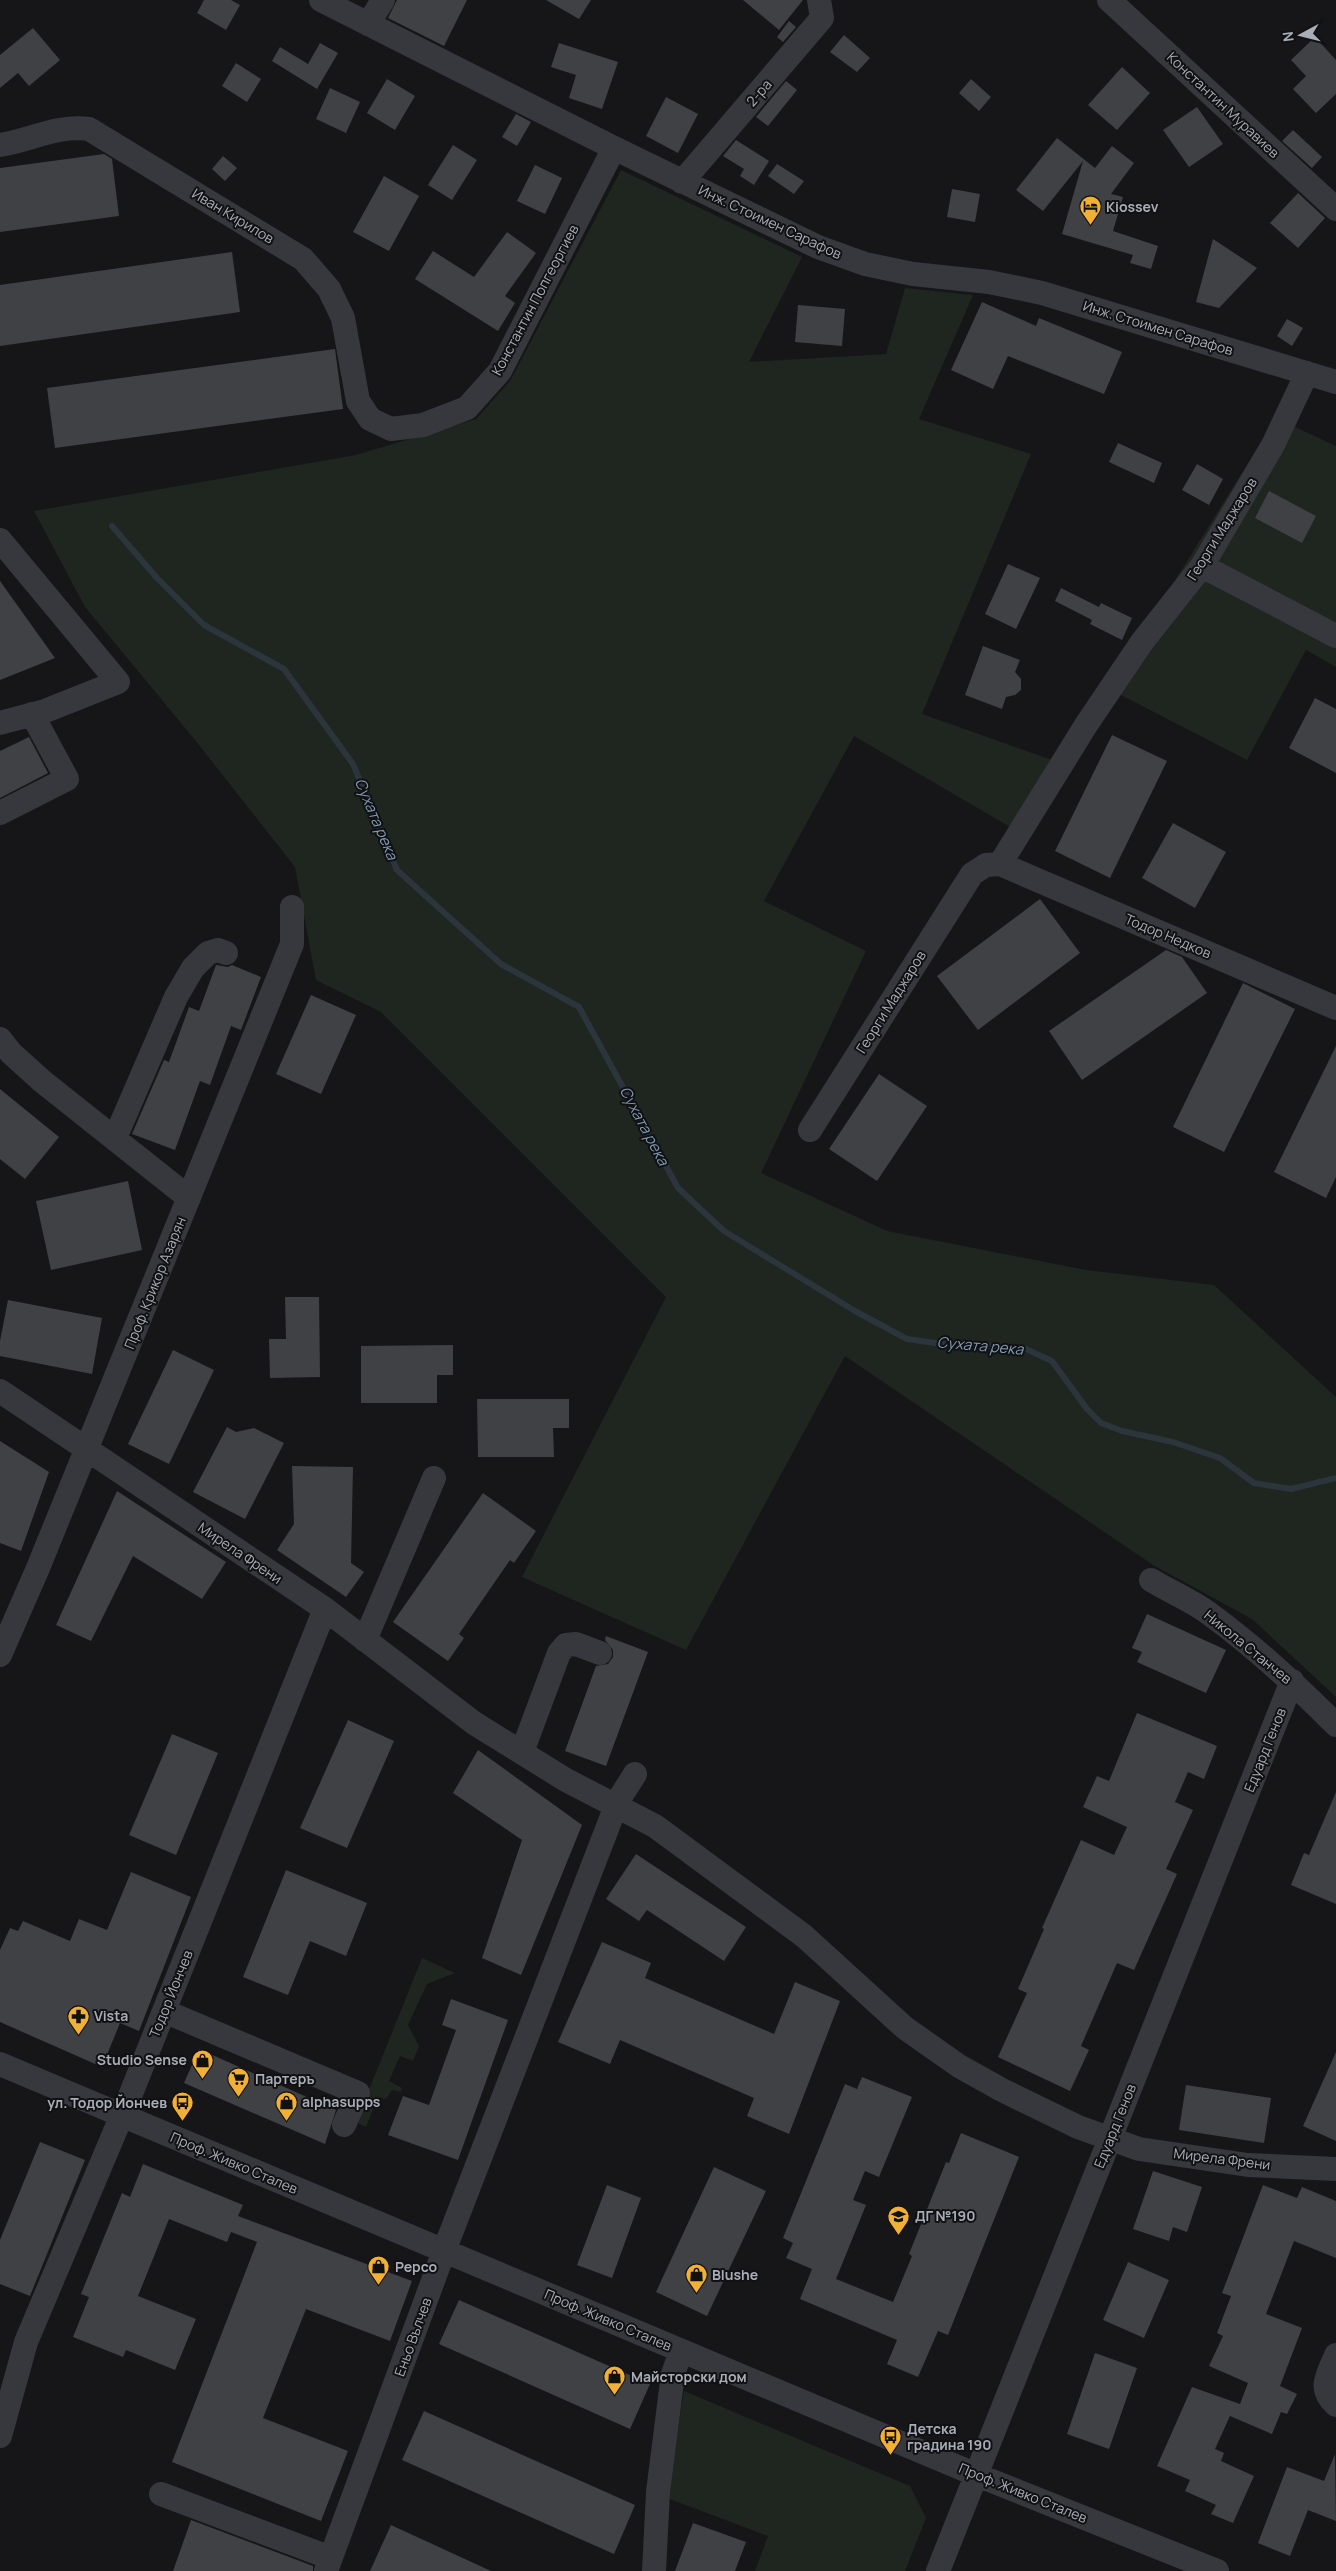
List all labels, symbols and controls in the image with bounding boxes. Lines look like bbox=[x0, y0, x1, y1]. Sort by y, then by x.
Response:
north arrow bbox=[1276, 10, 1326, 60]
text: N bbox=[1278, 30, 1298, 43]
street label: Константин Муравиев bbox=[1163, 47, 1284, 162]
street label: 2-ра bbox=[742, 75, 776, 110]
street label: Инж. Стоимен Сарафов bbox=[696, 180, 845, 263]
street label: Иван Кирилов bbox=[189, 184, 278, 248]
hotel icon: Kiossev bbox=[1078, 195, 1102, 226]
place label: Kiossev bbox=[1106, 197, 1159, 216]
street label: Константин Попгеоргиев bbox=[487, 221, 583, 378]
street label: Инж. Стоимен Сарафов bbox=[1081, 296, 1236, 360]
street label: Георги Маджаров bbox=[1182, 473, 1261, 584]
water label: Сухата река bbox=[350, 775, 403, 863]
street label: Тодор Недков bbox=[1122, 909, 1215, 962]
street label: Георги Маджаров bbox=[851, 946, 930, 1057]
water label: Сухата река bbox=[615, 1083, 674, 1170]
street label: Проф. Крикор Азарян bbox=[119, 1214, 190, 1352]
water label: Сухата река bbox=[936, 1331, 1025, 1360]
street label: Мирела Френи bbox=[195, 1517, 286, 1588]
street label: Никола Станчев bbox=[1201, 1605, 1296, 1688]
street label: Едуард Генов bbox=[1239, 1704, 1290, 1795]
street label: Тодор Йончев bbox=[144, 1947, 197, 2040]
pharmacy icon: Vista bbox=[66, 2004, 90, 2035]
place label: Vista bbox=[94, 2006, 128, 2025]
shop icon: Studio Sense bbox=[191, 2048, 215, 2079]
place label: Studio Sense bbox=[97, 2050, 187, 2069]
supermarket icon: Партеръ bbox=[227, 2067, 251, 2098]
place label: Партеръ bbox=[255, 2069, 315, 2088]
street label: Едуард Генов bbox=[1089, 2080, 1140, 2171]
shop icon: alphasupps bbox=[274, 2090, 298, 2121]
bus stop icon: ул. Тодор Йончев bbox=[171, 2091, 195, 2122]
place label: alphasupps bbox=[302, 2092, 381, 2111]
place label: ул. Тодор Йончев bbox=[47, 2093, 167, 2112]
street label: Проф. Живко Сталев bbox=[168, 2127, 301, 2198]
street label: Мирела Френи bbox=[1173, 2143, 1272, 2174]
school or university icon: ДГ №190 bbox=[887, 2204, 911, 2235]
place label: ДГ №190 bbox=[915, 2206, 975, 2225]
shop icon: Pepco bbox=[367, 2255, 391, 2286]
place label: Pepco bbox=[395, 2257, 438, 2276]
shop icon: Blushe bbox=[684, 2263, 708, 2294]
place label: Blushe bbox=[712, 2265, 758, 2284]
street label: Проф. Живко Сталев bbox=[542, 2284, 675, 2355]
street label: Еньо Вълчев bbox=[389, 2294, 436, 2379]
shop icon: Майсторски дом bbox=[603, 2365, 627, 2396]
place label: Майсторски дом bbox=[631, 2367, 747, 2386]
place label: Детска градина 190 bbox=[907, 2419, 991, 2454]
bus stop icon: Детска градина 190 bbox=[879, 2425, 903, 2456]
street label: Проф. Живко Сталев bbox=[956, 2458, 1091, 2527]

